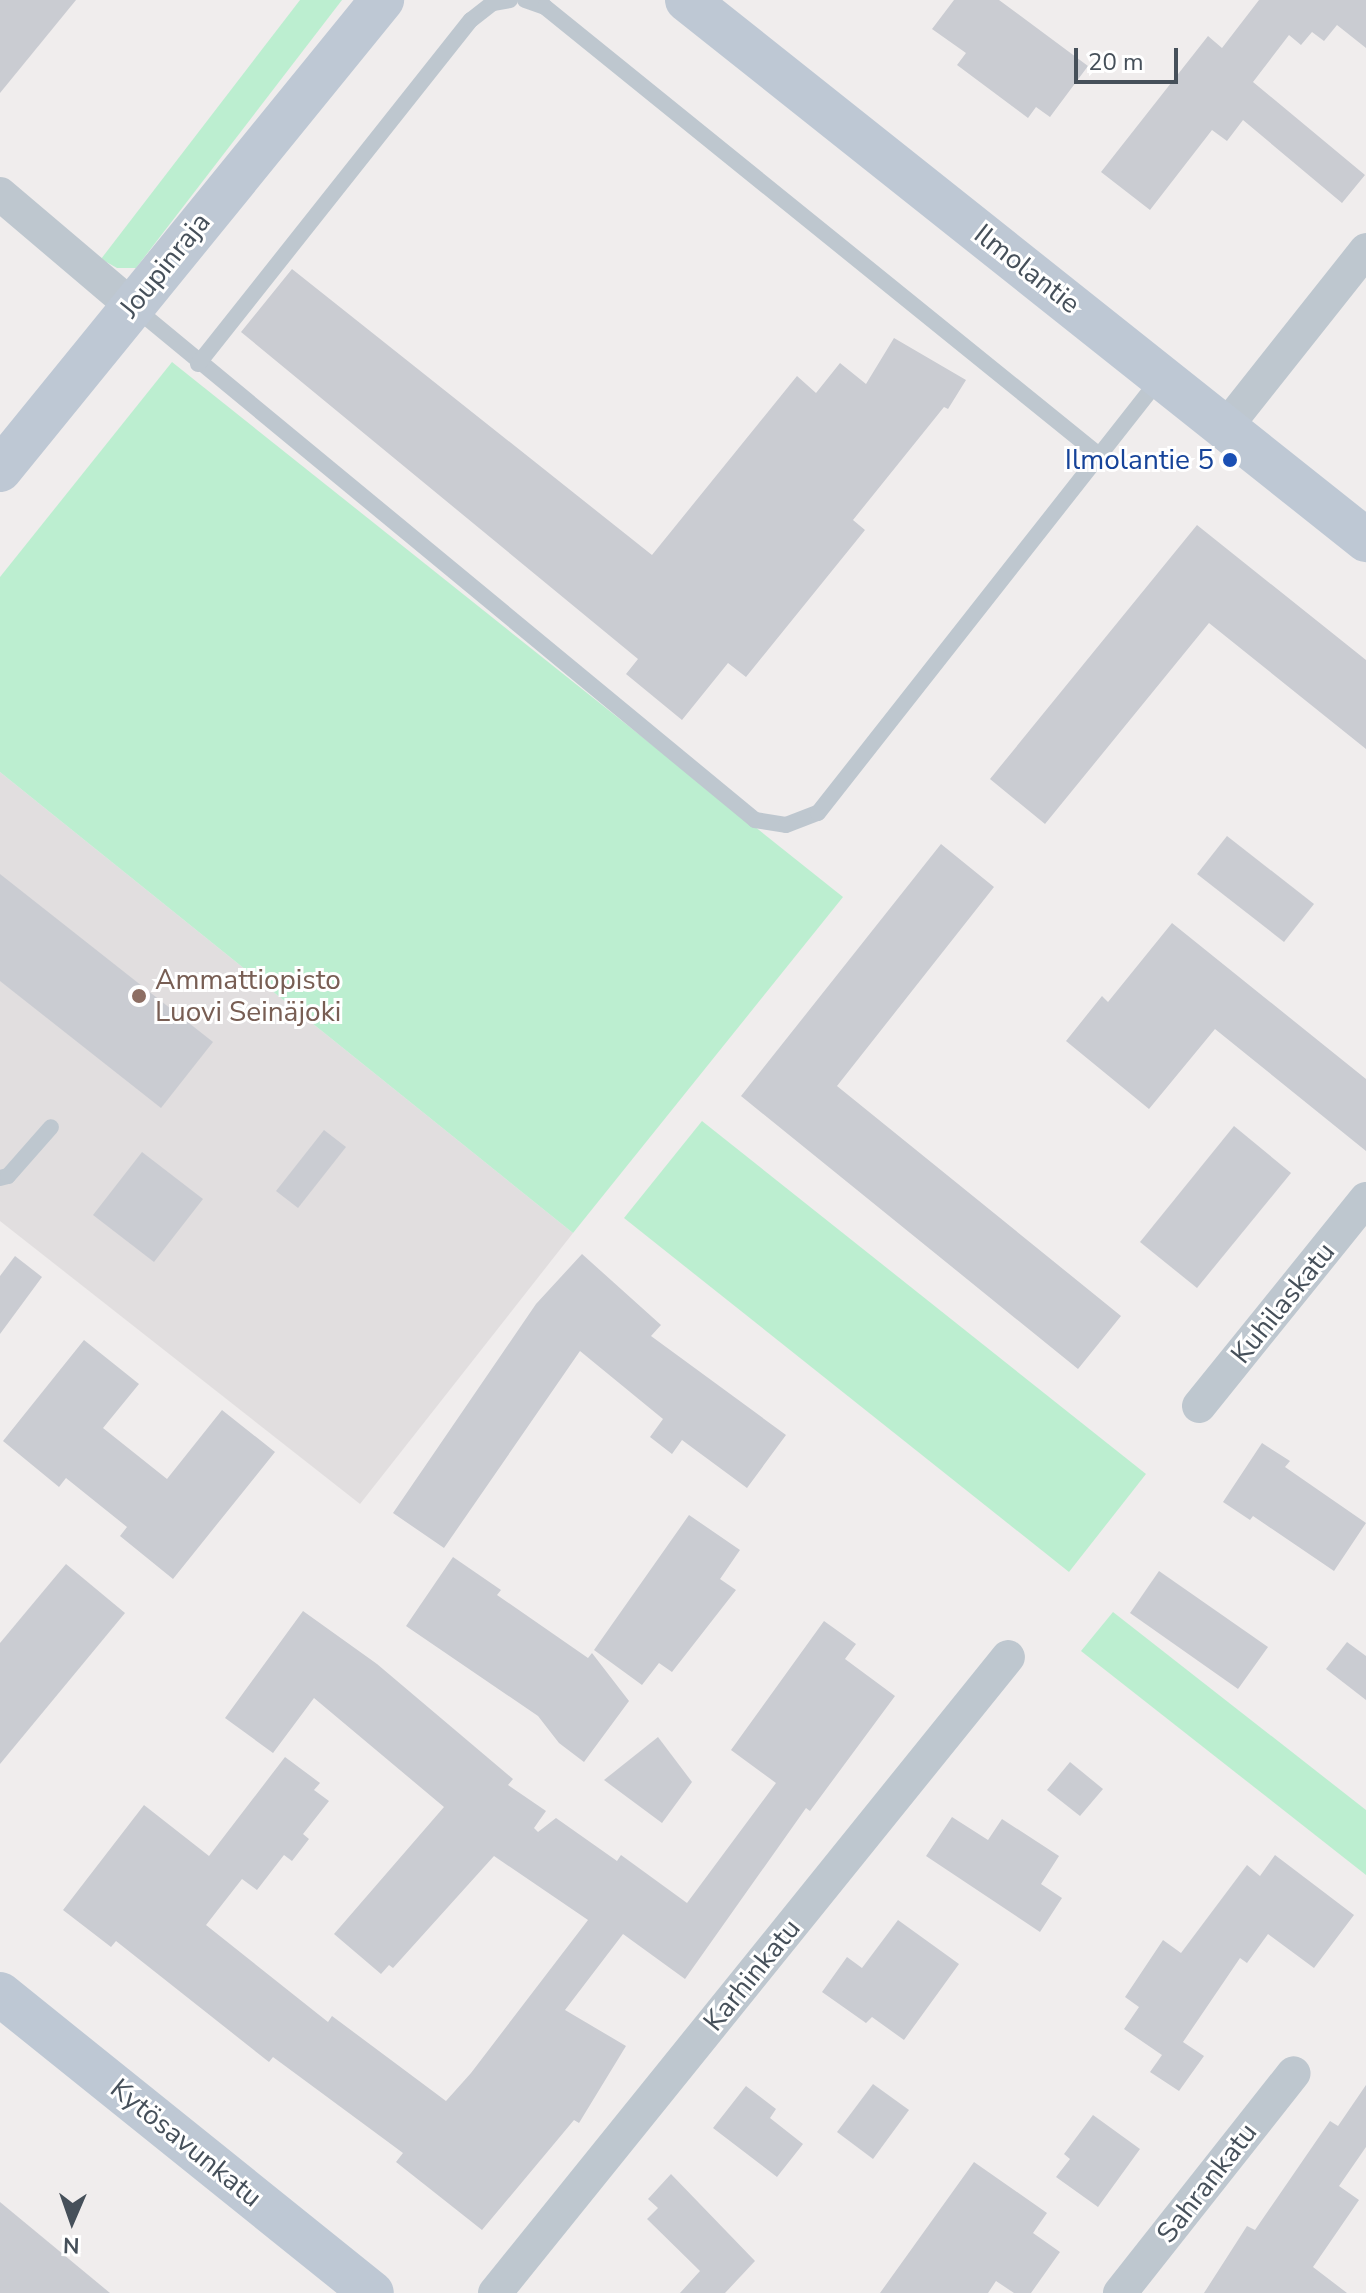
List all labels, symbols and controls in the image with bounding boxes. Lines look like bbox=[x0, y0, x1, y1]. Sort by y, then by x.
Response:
scale bar bbox=[1078, 32, 1182, 82]
text: 20 m bbox=[1088, 46, 1144, 78]
street label: Joupinraja bbox=[113, 206, 217, 324]
street label: Ilmolantie bbox=[967, 217, 1087, 321]
place label: Ilmolantie 5 bbox=[1065, 443, 1214, 477]
marker: Ilmolantie 5 bbox=[1221, 451, 1239, 469]
place label: Ammattiopisto Luovi Seinäjoki bbox=[155, 963, 341, 1029]
marker: Ammattiopisto Luovi Seinäjoki bbox=[130, 987, 148, 1005]
street label: Kuhilaskatu bbox=[1224, 1236, 1342, 1370]
street label: Karhinkatu bbox=[697, 1912, 807, 2038]
street label: Kytösavunkatu bbox=[104, 2072, 268, 2214]
street label: Sahrankatu bbox=[1150, 2116, 1264, 2250]
north arrow bbox=[32, 2181, 112, 2261]
text: N bbox=[62, 2230, 80, 2260]

